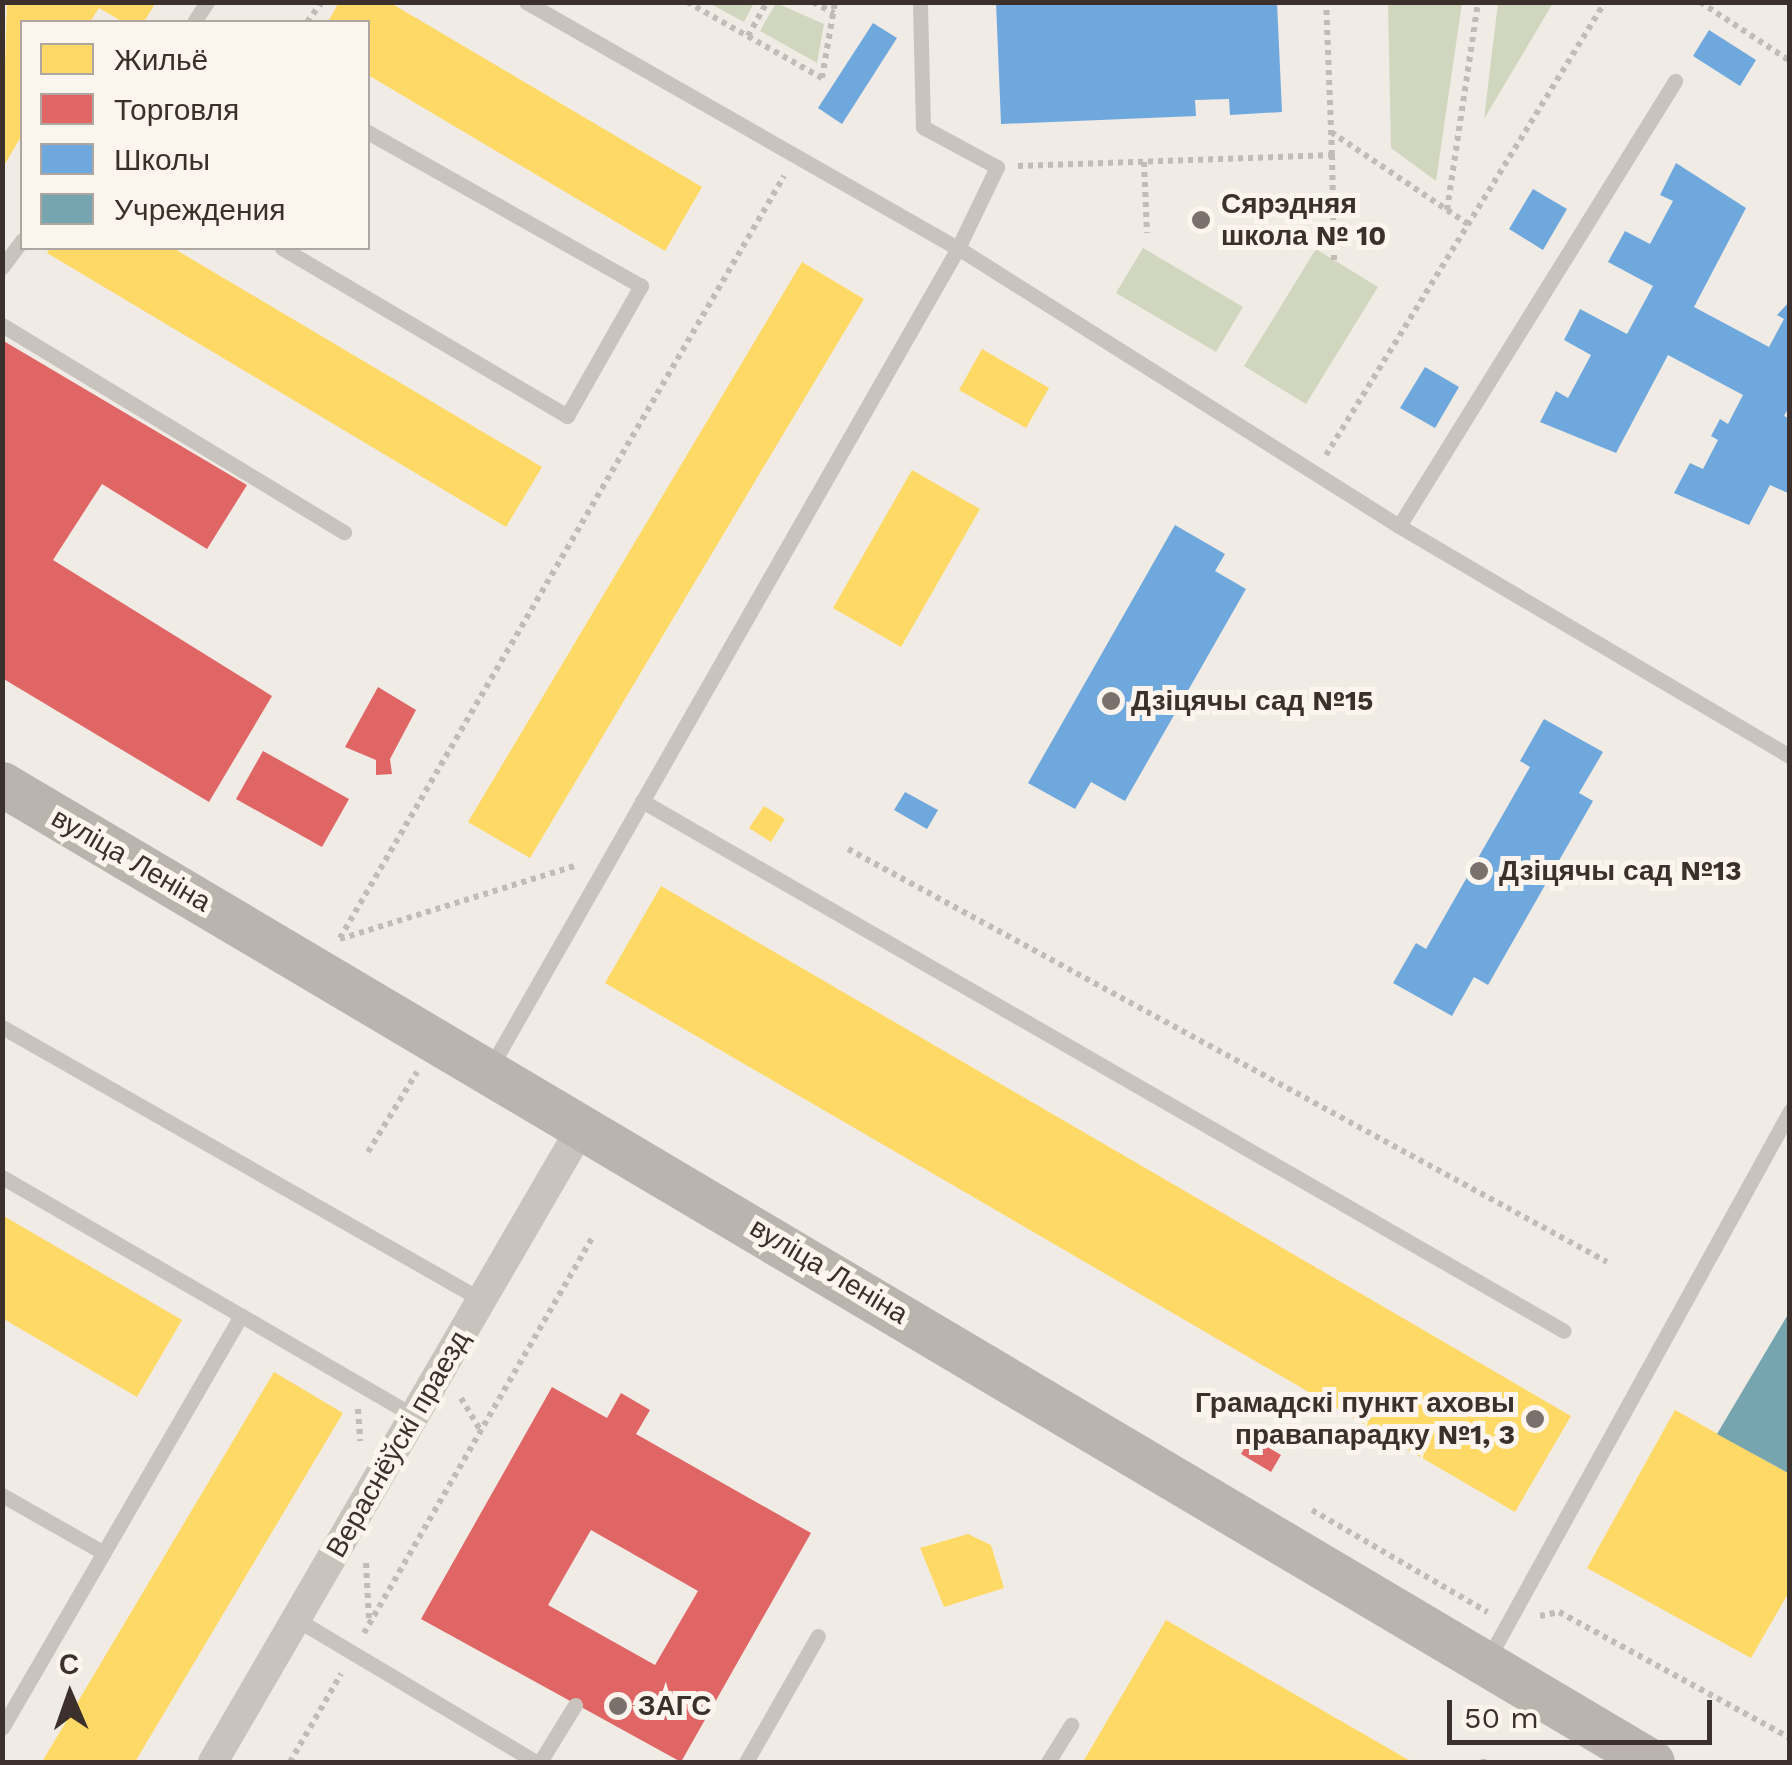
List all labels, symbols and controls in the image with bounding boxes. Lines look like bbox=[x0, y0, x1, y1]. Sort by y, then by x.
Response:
legend bbox=[20, 20, 370, 250]
text: Жильё bbox=[114, 42, 208, 77]
text: Торговля bbox=[114, 92, 239, 127]
text: Школы bbox=[114, 142, 210, 177]
place label: Сярэдняя школа № 10 bbox=[1221, 187, 1386, 253]
text: Учреждения bbox=[114, 192, 286, 227]
marker: Сярэдняя школа № 10 bbox=[1190, 209, 1212, 231]
place label: Дзіцячы сад №15 bbox=[1131, 684, 1373, 718]
marker: Дзіцячы сад №15 bbox=[1100, 690, 1122, 712]
street label: вуліца Леніна bbox=[46, 801, 216, 919]
place label: Дзіцячы сад №13 bbox=[1499, 854, 1742, 888]
marker: Дзіцячы сад №13 bbox=[1468, 860, 1490, 882]
street label: вуліца Леніна bbox=[744, 1211, 914, 1331]
street label: Вераснёўскі праезд bbox=[319, 1325, 477, 1563]
place label: Грамадскі пункт аховы правапарадку №1, 3 bbox=[1195, 1386, 1515, 1452]
marker: Грамадскі пункт аховы правапарадку №1, 3 bbox=[1524, 1408, 1546, 1430]
north arrow bbox=[20, 1645, 120, 1745]
text: С bbox=[58, 1648, 80, 1681]
scale bar bbox=[1452, 1680, 1717, 1742]
place label: ЗАГС bbox=[638, 1689, 711, 1723]
marker: ЗАГС bbox=[607, 1695, 629, 1717]
text: 50 m bbox=[1464, 1700, 1539, 1735]

